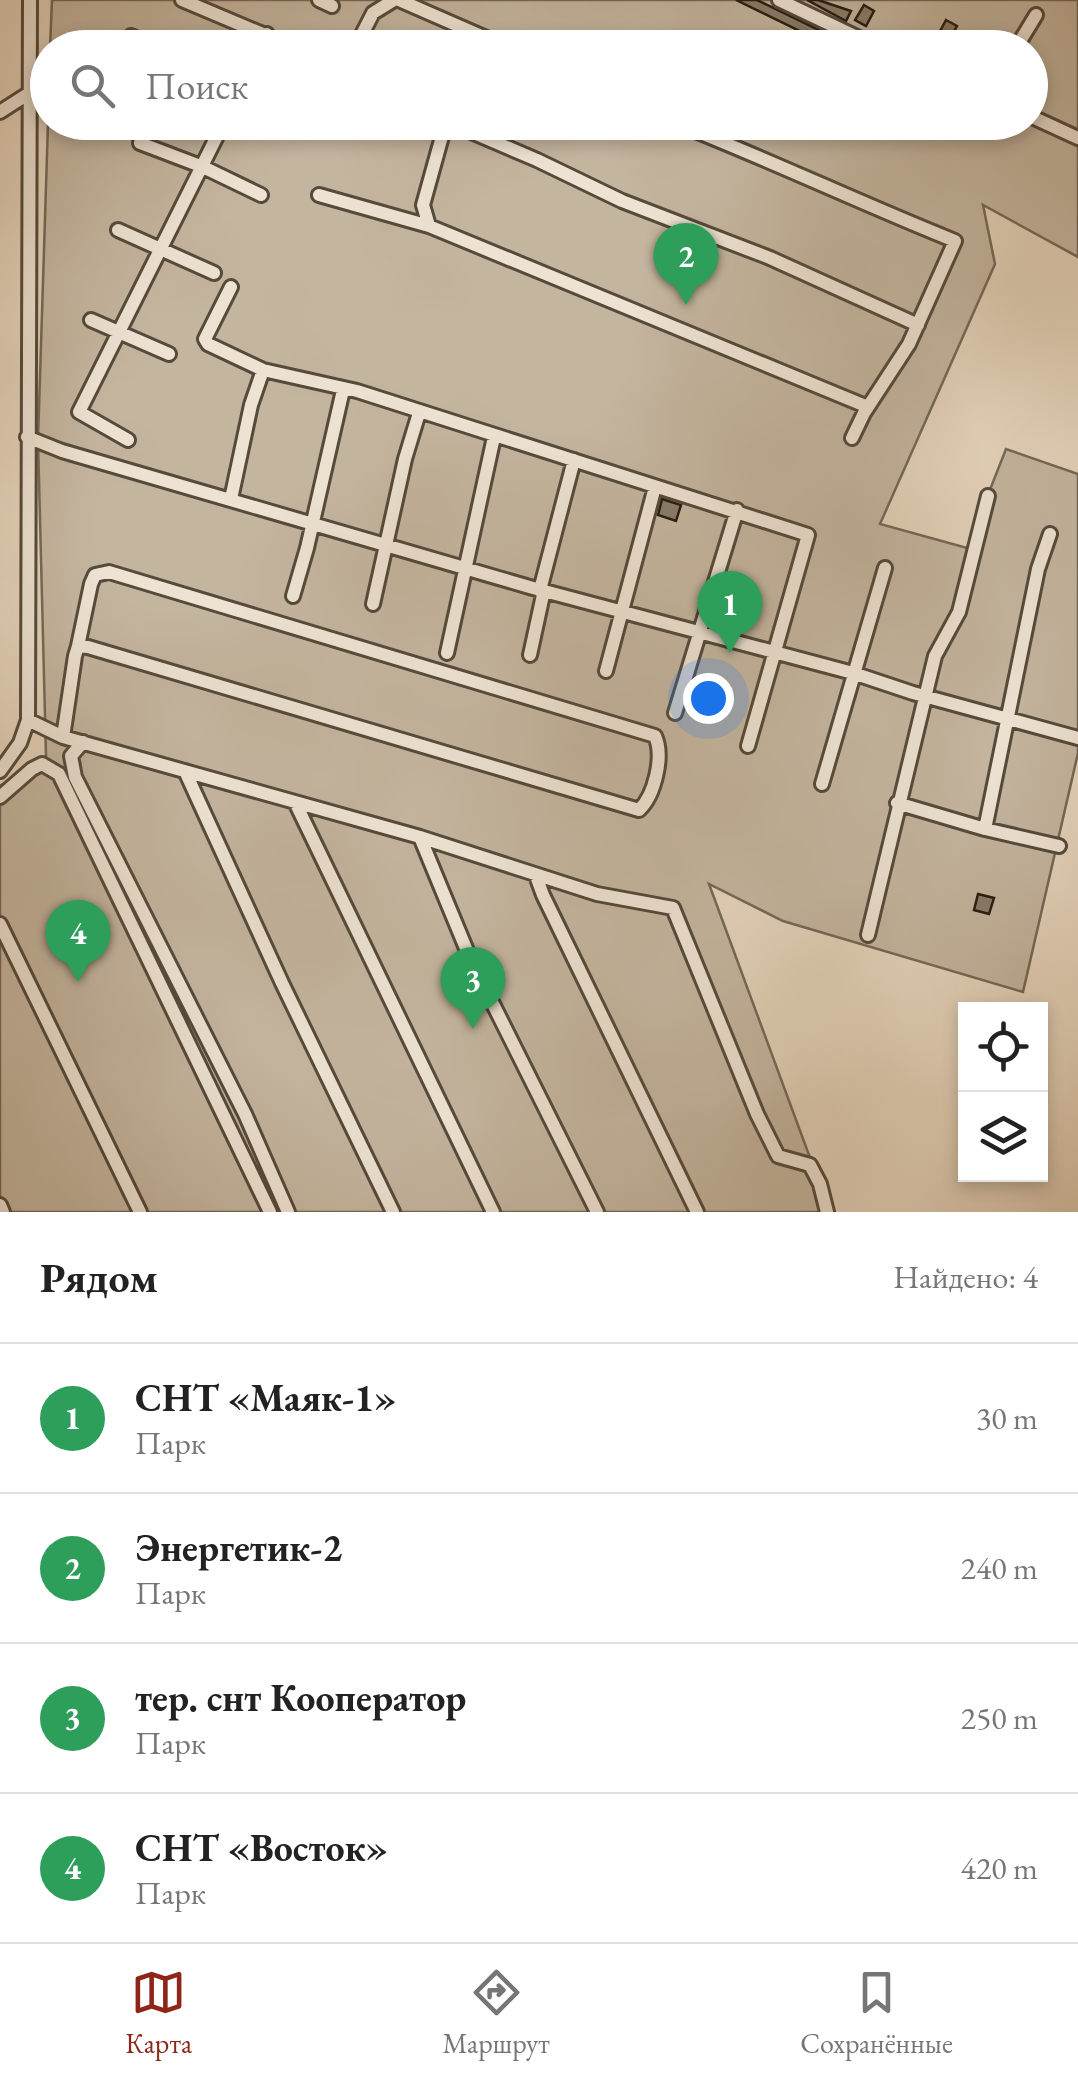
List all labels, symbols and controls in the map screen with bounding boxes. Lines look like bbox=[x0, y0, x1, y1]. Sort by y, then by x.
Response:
search box bbox=[30, 30, 1048, 140]
icon: search bbox=[65, 58, 120, 113]
text: Поиск bbox=[145, 61, 248, 110]
pin: 2 bbox=[654, 222, 718, 305]
pin: 1 bbox=[698, 570, 762, 653]
your location bbox=[683, 673, 734, 724]
pin: 4 bbox=[46, 900, 110, 982]
pin: 3 bbox=[440, 946, 506, 1029]
map controls bbox=[958, 1002, 1048, 1182]
button: locate bbox=[958, 1002, 1048, 1092]
button: layers bbox=[958, 1092, 1048, 1182]
text: Рядом bbox=[40, 1250, 158, 1305]
text: Найдено: 4 bbox=[893, 1256, 1038, 1298]
text: СНТ «Маяк-1» bbox=[135, 1373, 396, 1422]
text: 1 bbox=[64, 1397, 81, 1439]
text: 30 m bbox=[976, 1397, 1038, 1439]
text: Парк bbox=[135, 1422, 206, 1464]
text: Энергетик-2 bbox=[135, 1523, 342, 1572]
text: 2 bbox=[64, 1547, 81, 1589]
text: 240 m bbox=[961, 1547, 1038, 1589]
text: Парк bbox=[135, 1572, 206, 1614]
text: тер. снт Кооператор bbox=[135, 1673, 466, 1722]
text: 3 bbox=[64, 1697, 81, 1739]
text: 250 m bbox=[961, 1697, 1038, 1739]
text: Парк bbox=[135, 1722, 206, 1764]
text: СНТ «Восток» bbox=[135, 1823, 388, 1872]
text: 4 bbox=[64, 1847, 81, 1889]
text: 420 m bbox=[961, 1847, 1038, 1889]
text: Парк bbox=[135, 1872, 206, 1914]
tab: Карта bbox=[125, 1965, 192, 2061]
tab: Маршрут bbox=[442, 1965, 550, 2061]
tab: Сохранённые bbox=[800, 1965, 953, 2061]

